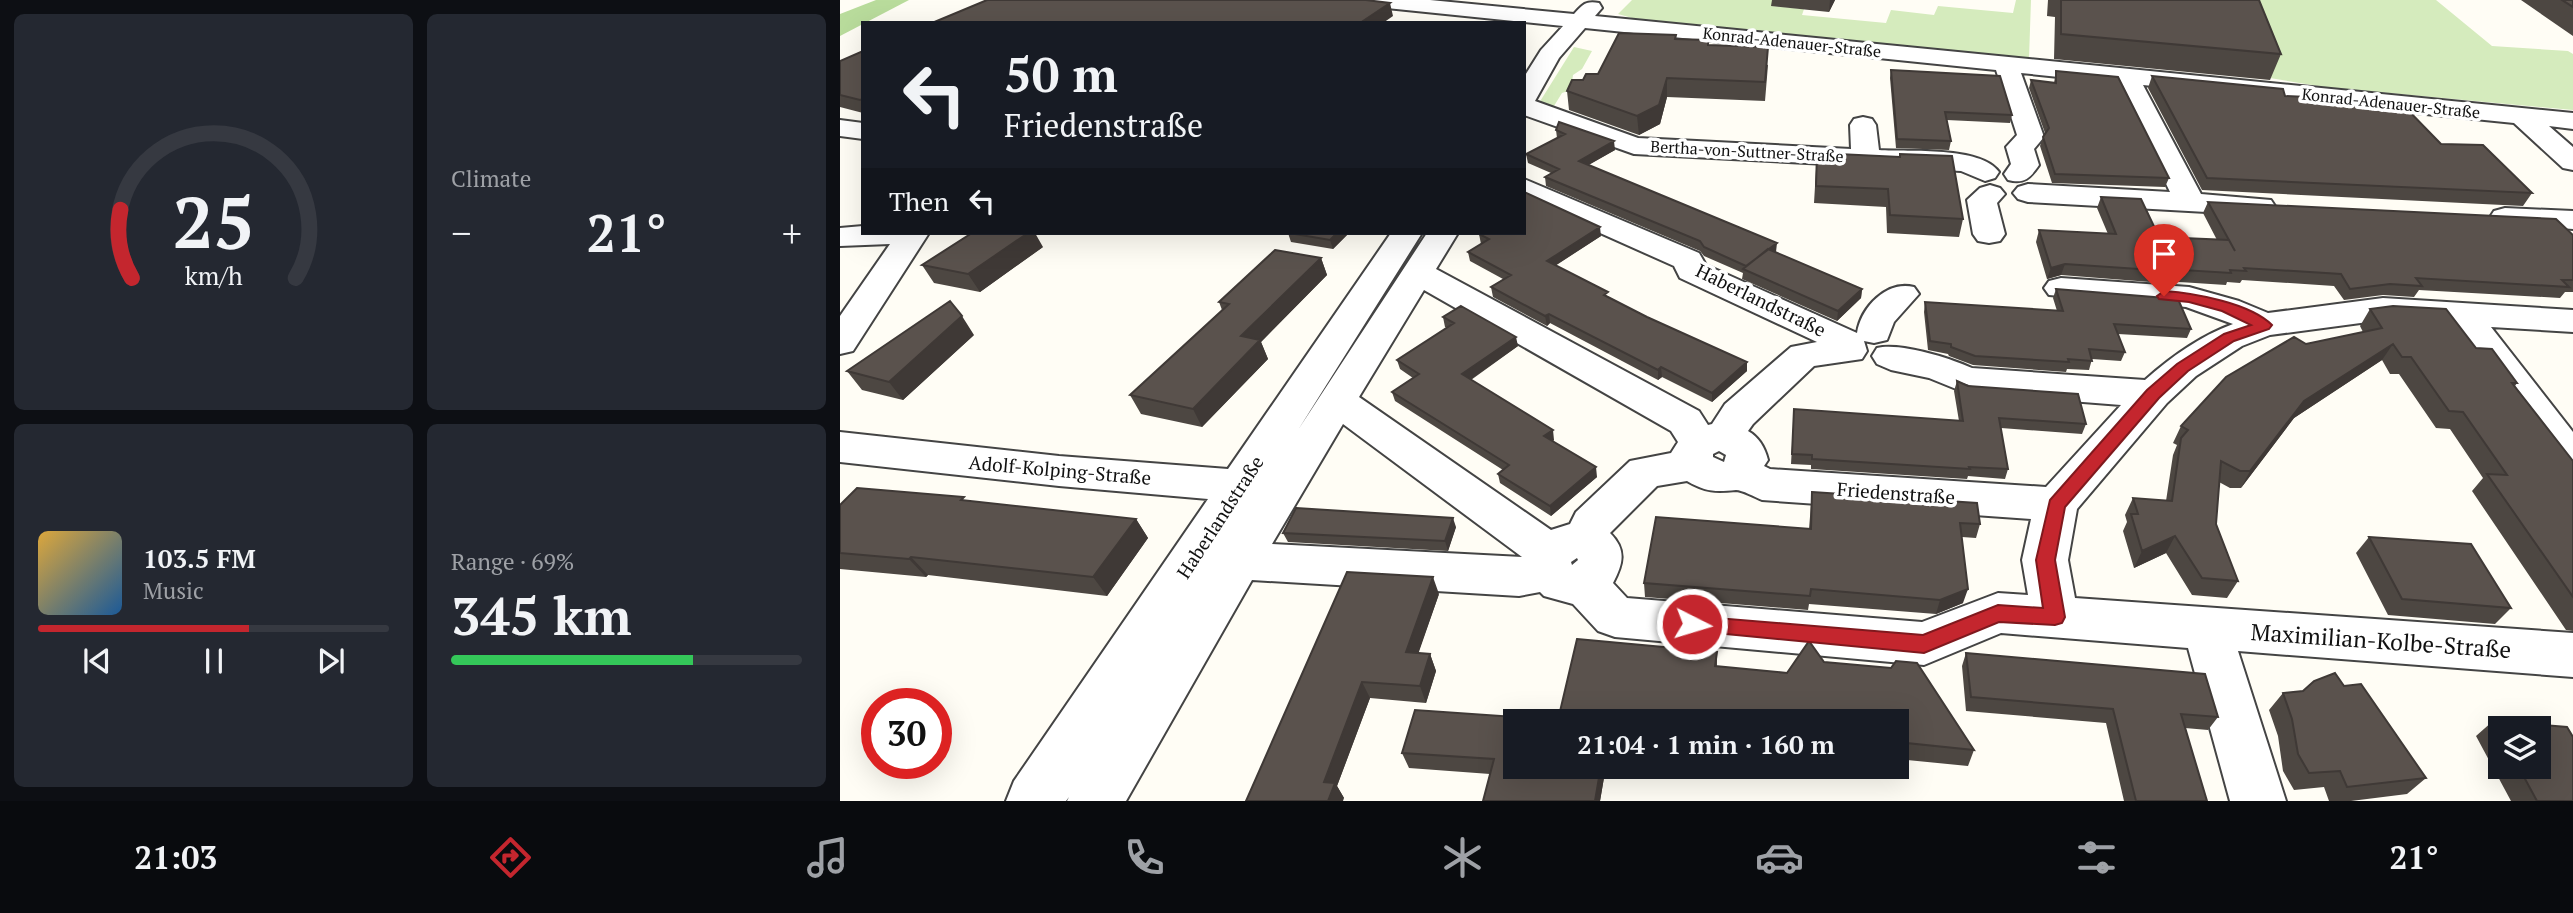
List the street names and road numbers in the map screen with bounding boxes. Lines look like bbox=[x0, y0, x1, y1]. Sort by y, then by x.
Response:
street label: Konrad-Adenauer-Straße bbox=[1702, 22, 1882, 62]
street label: Konrad-Adenauer-Straße bbox=[2301, 83, 2481, 123]
street label: Bertha-von-Suttner-Straße bbox=[1650, 135, 1844, 167]
street label: Haberlandstraße bbox=[1692, 257, 1830, 342]
street label: Adolf-Kolping-Straße bbox=[968, 449, 1152, 490]
street label: Haberlandstraße bbox=[1171, 451, 1269, 583]
street label: Friedenstraße bbox=[1836, 476, 1956, 509]
street label: Maximilian-Kolbe-Straße bbox=[2250, 616, 2512, 665]

